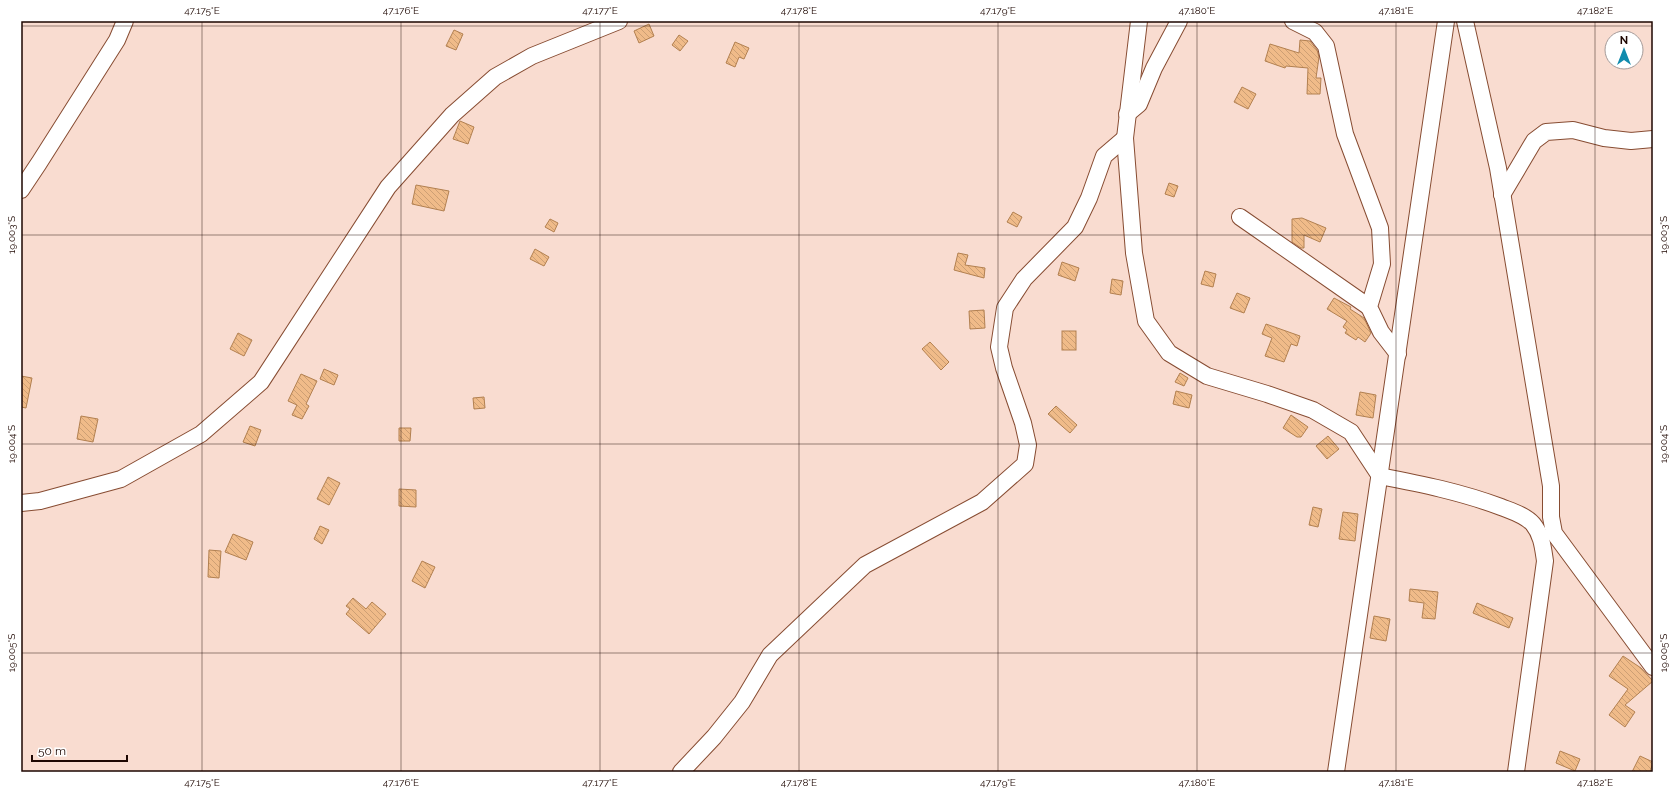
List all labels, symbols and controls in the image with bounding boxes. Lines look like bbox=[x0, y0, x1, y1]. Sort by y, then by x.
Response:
text: 47.175°E bbox=[184, 5, 220, 16]
text: 47.176°E bbox=[383, 5, 419, 16]
text: 47.177°E bbox=[582, 5, 618, 16]
text: 47.178°E bbox=[781, 5, 817, 16]
text: 47.179°E bbox=[980, 5, 1016, 16]
text: 47.180°E bbox=[1179, 5, 1215, 16]
text: 47.181°E bbox=[1378, 5, 1414, 16]
text: 47.182°E bbox=[1577, 5, 1613, 16]
north arrow bbox=[1604, 30, 1644, 70]
text: N bbox=[1620, 34, 1628, 47]
text: 19.003°S bbox=[6, 216, 17, 254]
text: 19.003°S bbox=[1658, 216, 1669, 254]
text: 19.004°S bbox=[6, 425, 17, 463]
text: 19.004°S bbox=[1658, 425, 1669, 463]
text: 19.005°S bbox=[6, 634, 17, 672]
text: 19.005°S bbox=[1658, 634, 1669, 672]
scale bar bbox=[32, 737, 127, 763]
text: 50 m bbox=[38, 744, 66, 758]
text: 47.175°E bbox=[184, 777, 220, 788]
text: 47.176°E bbox=[383, 777, 419, 788]
text: 47.177°E bbox=[582, 777, 618, 788]
text: 47.178°E bbox=[781, 777, 817, 788]
text: 47.179°E bbox=[980, 777, 1016, 788]
text: 47.180°E bbox=[1179, 777, 1215, 788]
text: 47.181°E bbox=[1378, 777, 1414, 788]
text: 47.182°E bbox=[1577, 777, 1613, 788]

